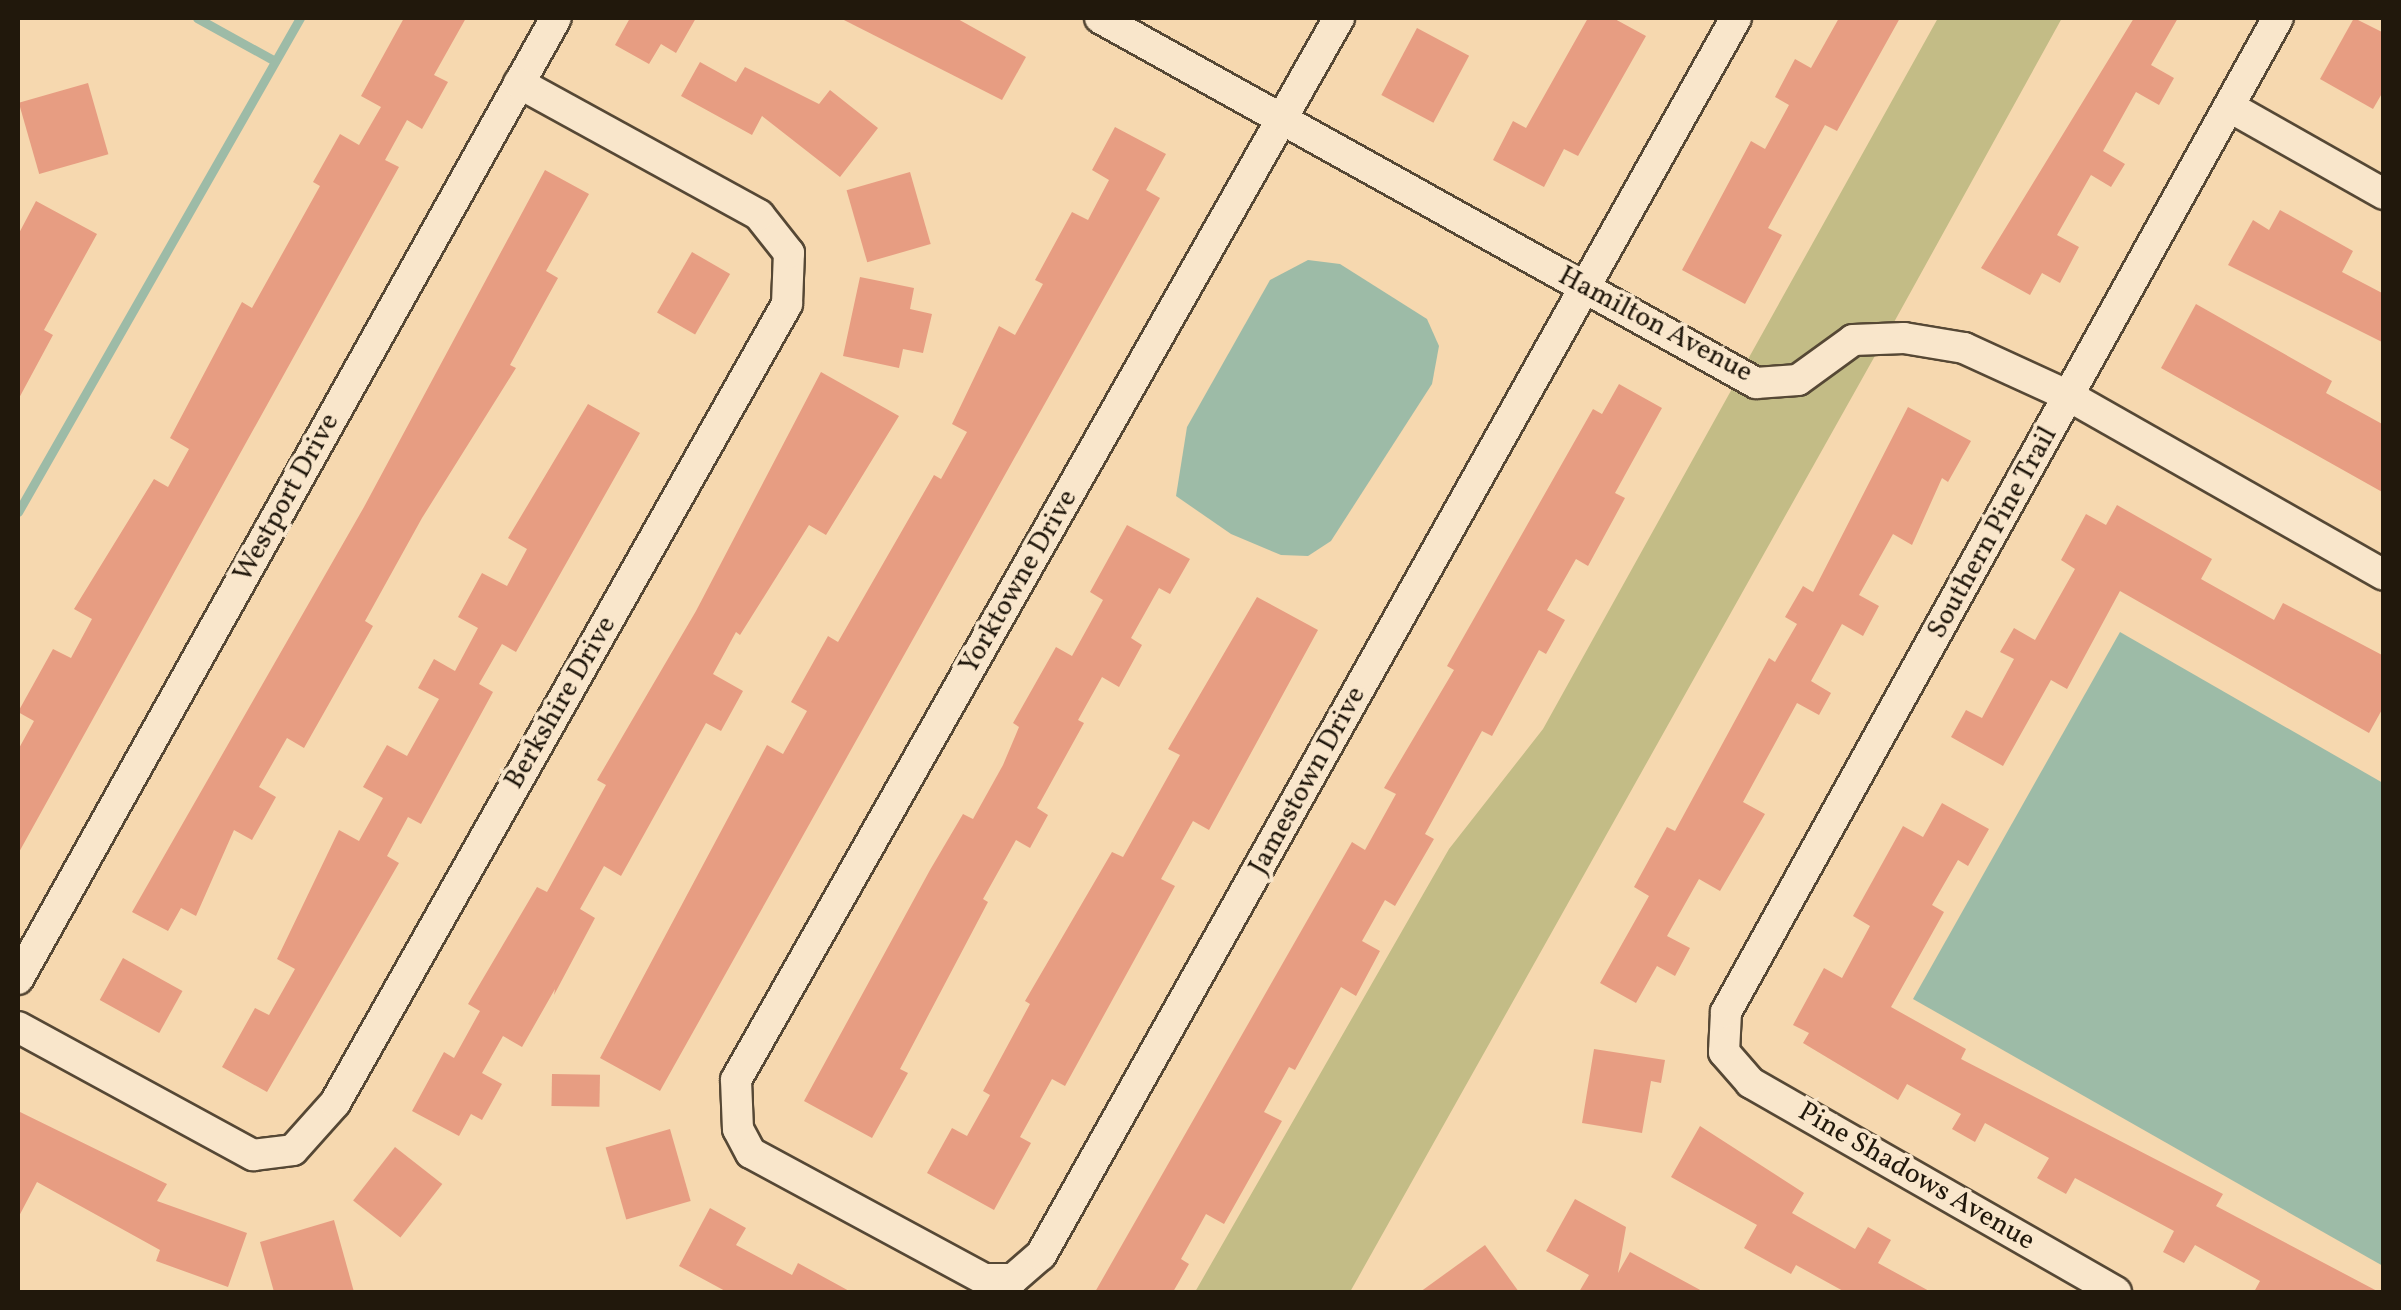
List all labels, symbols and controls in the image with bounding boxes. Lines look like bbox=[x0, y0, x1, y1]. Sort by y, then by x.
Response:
street label: Hamilton Avenue bbox=[1552, 260, 1758, 390]
street label: Westport Drive bbox=[227, 408, 347, 588]
street label: Southern Pine Trail bbox=[1921, 421, 2065, 645]
street label: Yorktowne Drive bbox=[953, 484, 1085, 680]
street label: Berkshire Drive bbox=[498, 611, 624, 795]
street label: Jamestown Drive bbox=[1242, 681, 1374, 881]
street label: Pine Shadows Avenue bbox=[1792, 1096, 2040, 1258]

